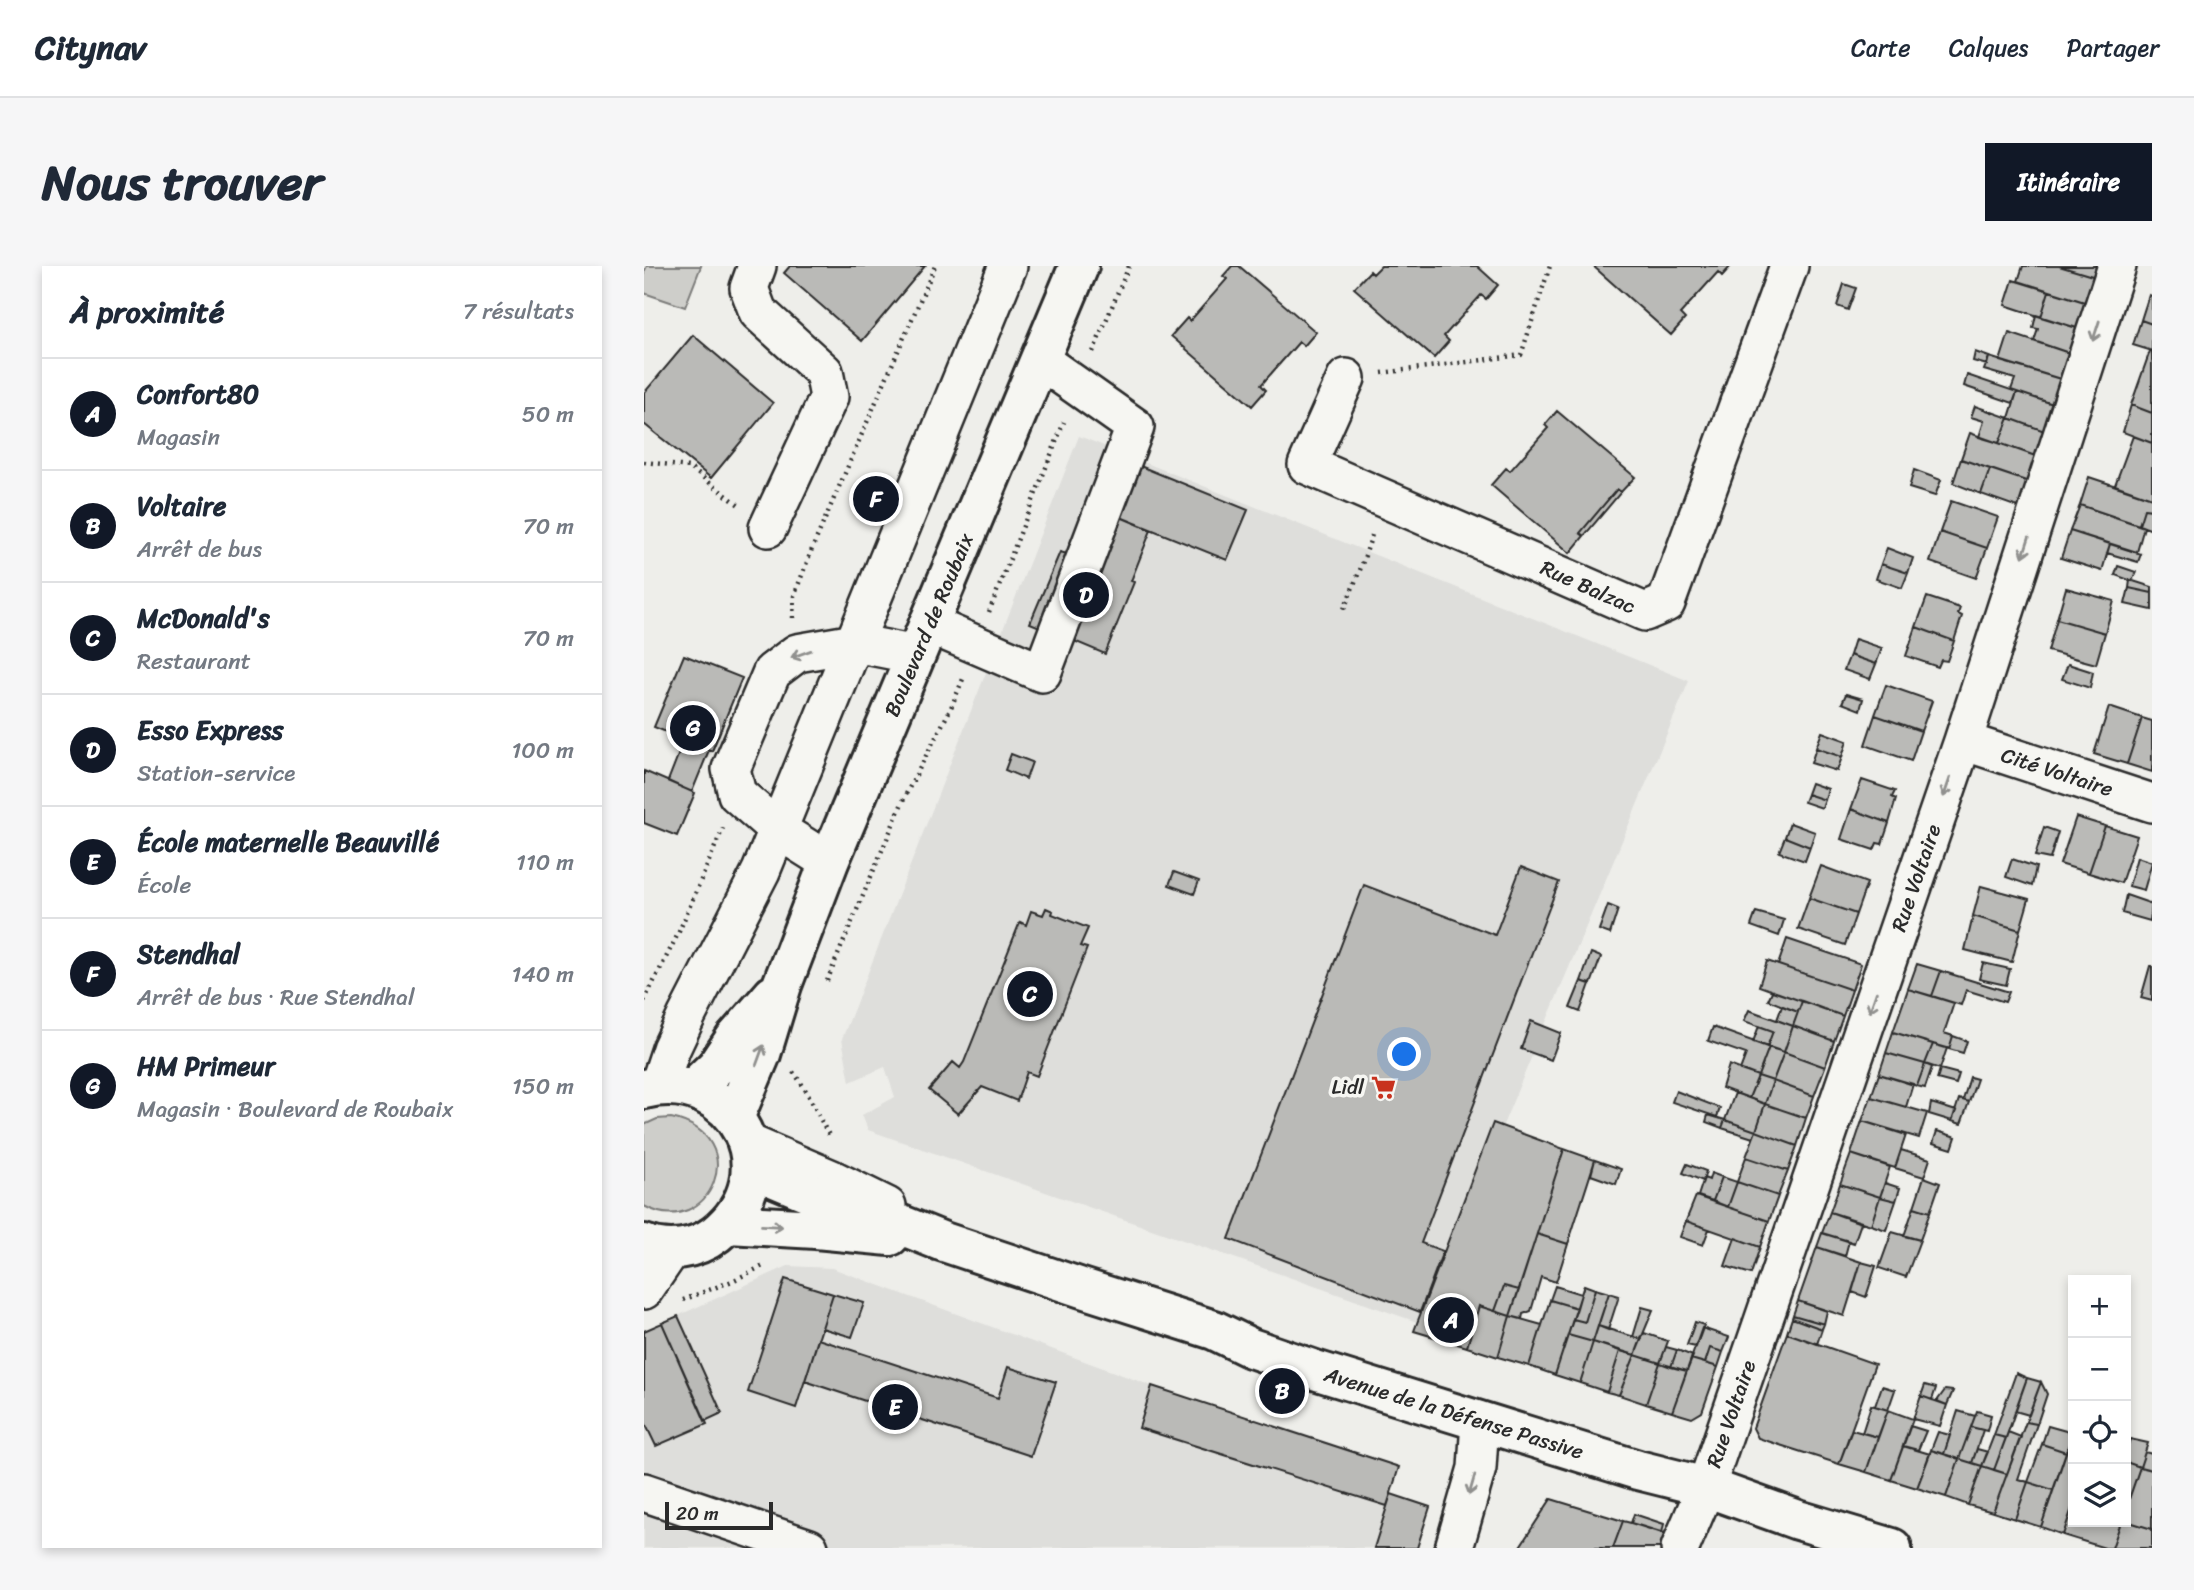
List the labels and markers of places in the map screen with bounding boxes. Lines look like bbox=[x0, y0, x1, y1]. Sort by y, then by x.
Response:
pin: F bbox=[853, 473, 899, 525]
pin: D bbox=[1063, 569, 1109, 621]
pin: G bbox=[670, 702, 716, 754]
pin: C bbox=[1007, 968, 1053, 1020]
place label: Lidl bbox=[1331, 1068, 1365, 1106]
supermarket icon: Lidl bbox=[1370, 1073, 1398, 1101]
pin: A bbox=[1428, 1294, 1474, 1346]
pin: B bbox=[1259, 1365, 1305, 1417]
pin: E bbox=[872, 1381, 918, 1433]

